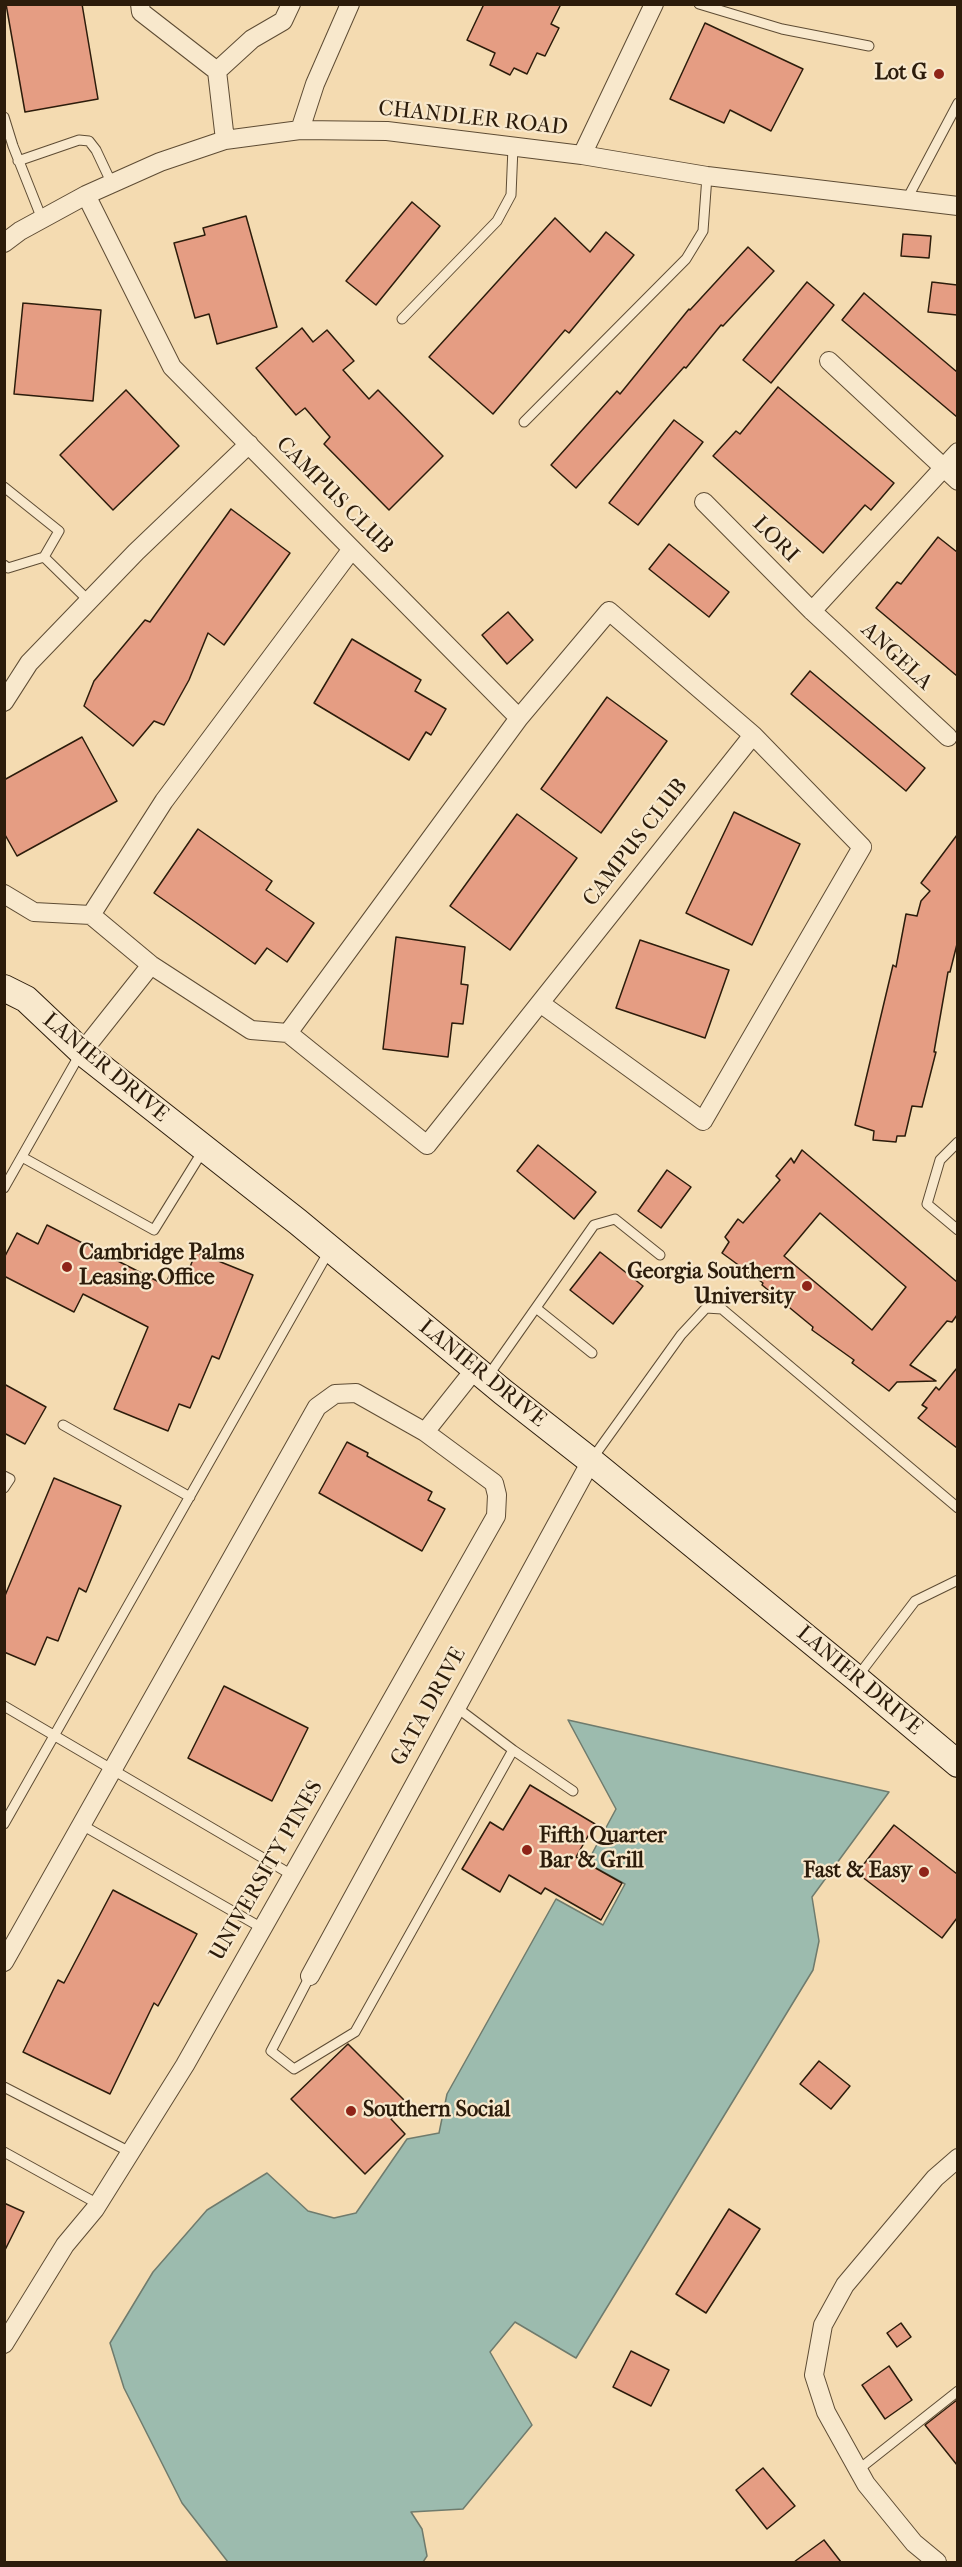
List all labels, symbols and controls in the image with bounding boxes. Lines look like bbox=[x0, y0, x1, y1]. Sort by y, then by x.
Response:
place label: Lot G bbox=[874, 61, 927, 87]
marker: Lot G bbox=[932, 67, 946, 81]
street label: CHANDLER ROAD bbox=[377, 96, 569, 142]
street label: CAMPUS CLUB bbox=[270, 432, 398, 560]
street label: LORI bbox=[746, 511, 804, 569]
street label: ANGELA bbox=[855, 617, 937, 697]
street label: CAMPUS CLUB bbox=[578, 774, 694, 912]
street label: LANIER DRIVE bbox=[37, 1008, 173, 1128]
place label: Cambridge Palms Leasing Office bbox=[79, 1241, 244, 1292]
marker: Cambridge Palms Leasing Office bbox=[60, 1260, 74, 1274]
place label: Georgia Southern University bbox=[627, 1260, 795, 1312]
marker: Georgia Southern University bbox=[800, 1279, 814, 1293]
street label: LANIER DRIVE bbox=[413, 1315, 551, 1433]
street label: LANIER DRIVE bbox=[791, 1621, 927, 1741]
street label: GATA DRIVE bbox=[386, 1643, 472, 1771]
street label: UNIVERSITY PINES bbox=[205, 1776, 329, 1966]
place label: Fifth Quarter Bar & Grill bbox=[539, 1824, 667, 1876]
marker: Fifth Quarter Bar & Grill bbox=[520, 1843, 534, 1857]
place label: Fast & Easy bbox=[803, 1859, 912, 1885]
marker: Fast & Easy bbox=[917, 1865, 931, 1879]
place label: Southern Social bbox=[363, 2098, 511, 2124]
marker: Southern Social bbox=[344, 2104, 358, 2118]

